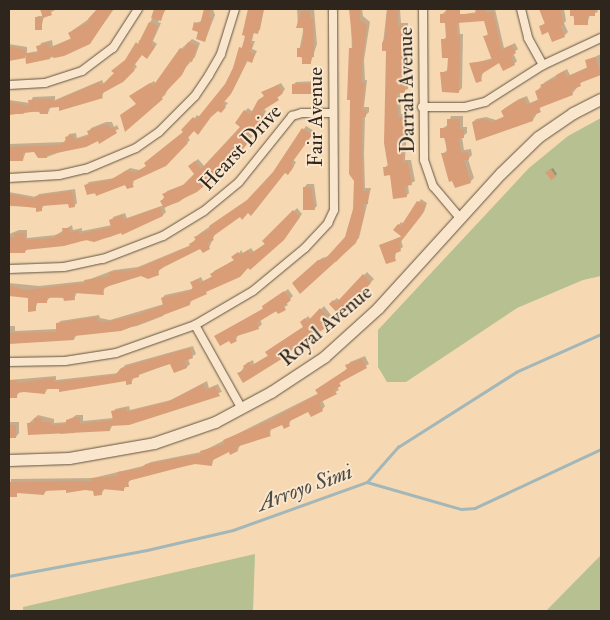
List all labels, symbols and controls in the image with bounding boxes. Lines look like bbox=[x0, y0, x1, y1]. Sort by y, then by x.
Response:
street label: Darrah Avenue bbox=[393, 27, 421, 153]
street label: Fair Avenue bbox=[303, 67, 329, 167]
street label: Hearst Drive bbox=[195, 100, 287, 196]
street label: Royal Avenue bbox=[275, 280, 377, 372]
water label: Arroyo Simi bbox=[254, 459, 356, 517]

